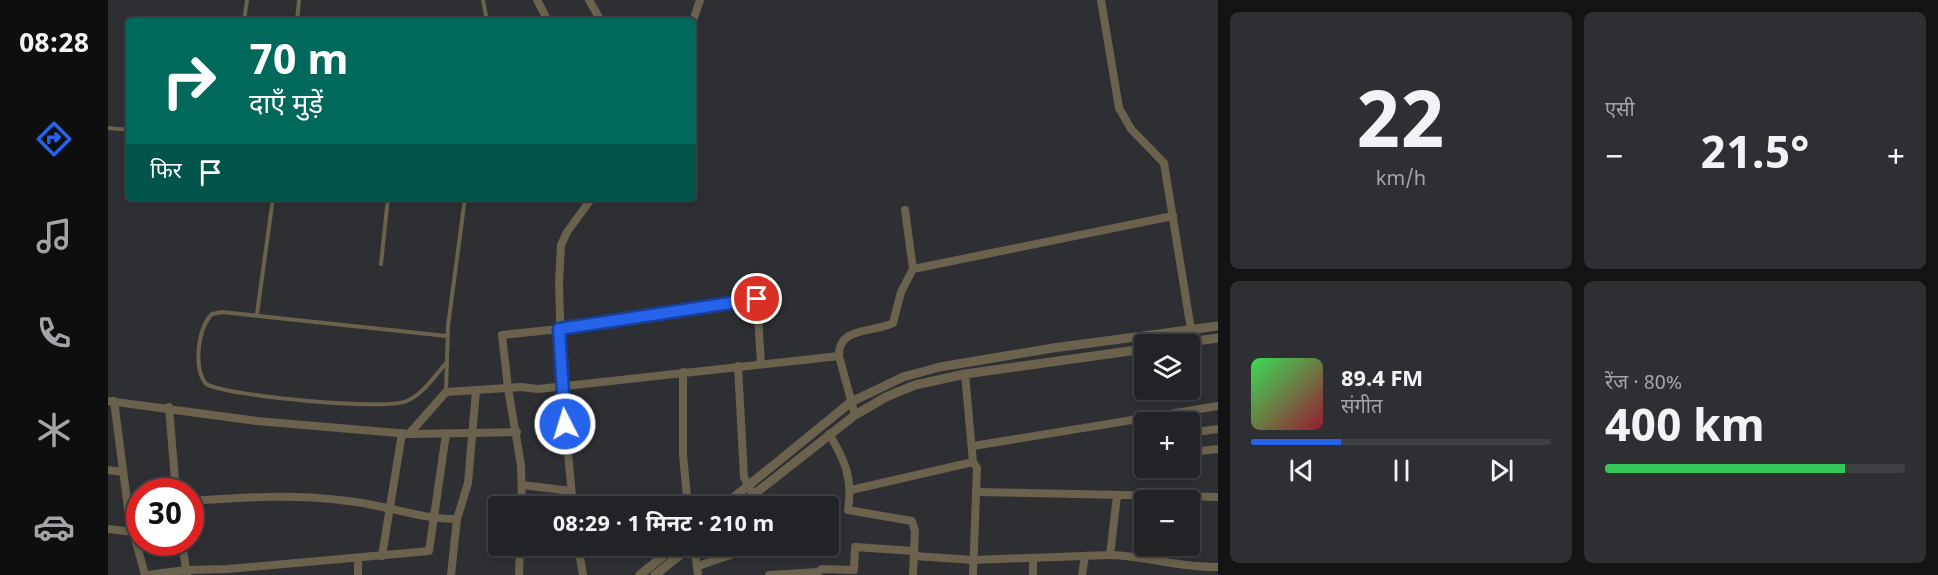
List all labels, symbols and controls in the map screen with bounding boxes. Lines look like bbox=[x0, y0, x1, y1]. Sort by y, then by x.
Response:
text: 08:28 bbox=[19, 28, 89, 63]
text: 70 m bbox=[249, 36, 349, 91]
icon: right bbox=[150, 42, 228, 120]
text: 22 bbox=[1357, 77, 1445, 179]
text: दाएँ मुड़ें bbox=[249, 89, 323, 124]
text: एसी bbox=[1605, 98, 1635, 124]
icon: directions bbox=[33, 118, 75, 160]
text: 21.5° bbox=[1701, 128, 1809, 186]
text: − bbox=[1605, 137, 1623, 180]
text: + bbox=[1887, 137, 1905, 180]
icon: arrive bbox=[194, 156, 227, 189]
text: फिर bbox=[150, 158, 182, 187]
text: km/h bbox=[1376, 167, 1426, 193]
icon: music bbox=[33, 215, 75, 257]
pin bbox=[731, 273, 782, 324]
icon: arrive bbox=[740, 282, 773, 315]
icon: phone bbox=[33, 312, 75, 354]
map controls bbox=[1134, 334, 1200, 556]
button: layers bbox=[1134, 334, 1200, 400]
text: 89.4 FM bbox=[1341, 366, 1423, 395]
text: रेंज · 80% bbox=[1605, 371, 1682, 397]
position arrow bbox=[533, 392, 597, 456]
text: संगीत bbox=[1341, 395, 1382, 421]
text: 400 km bbox=[1605, 401, 1765, 459]
icon: climate bbox=[33, 409, 75, 451]
button: + bbox=[1134, 412, 1200, 478]
icon: previous bbox=[1285, 454, 1318, 487]
icon: pause bbox=[1385, 454, 1418, 487]
icon: next bbox=[1485, 454, 1518, 487]
speed limit sign: 30 bbox=[126, 478, 204, 556]
button: − bbox=[1134, 490, 1200, 556]
icon: car bbox=[33, 506, 75, 548]
text: 08:29 · 1 मिनट · 210 m bbox=[553, 511, 774, 540]

